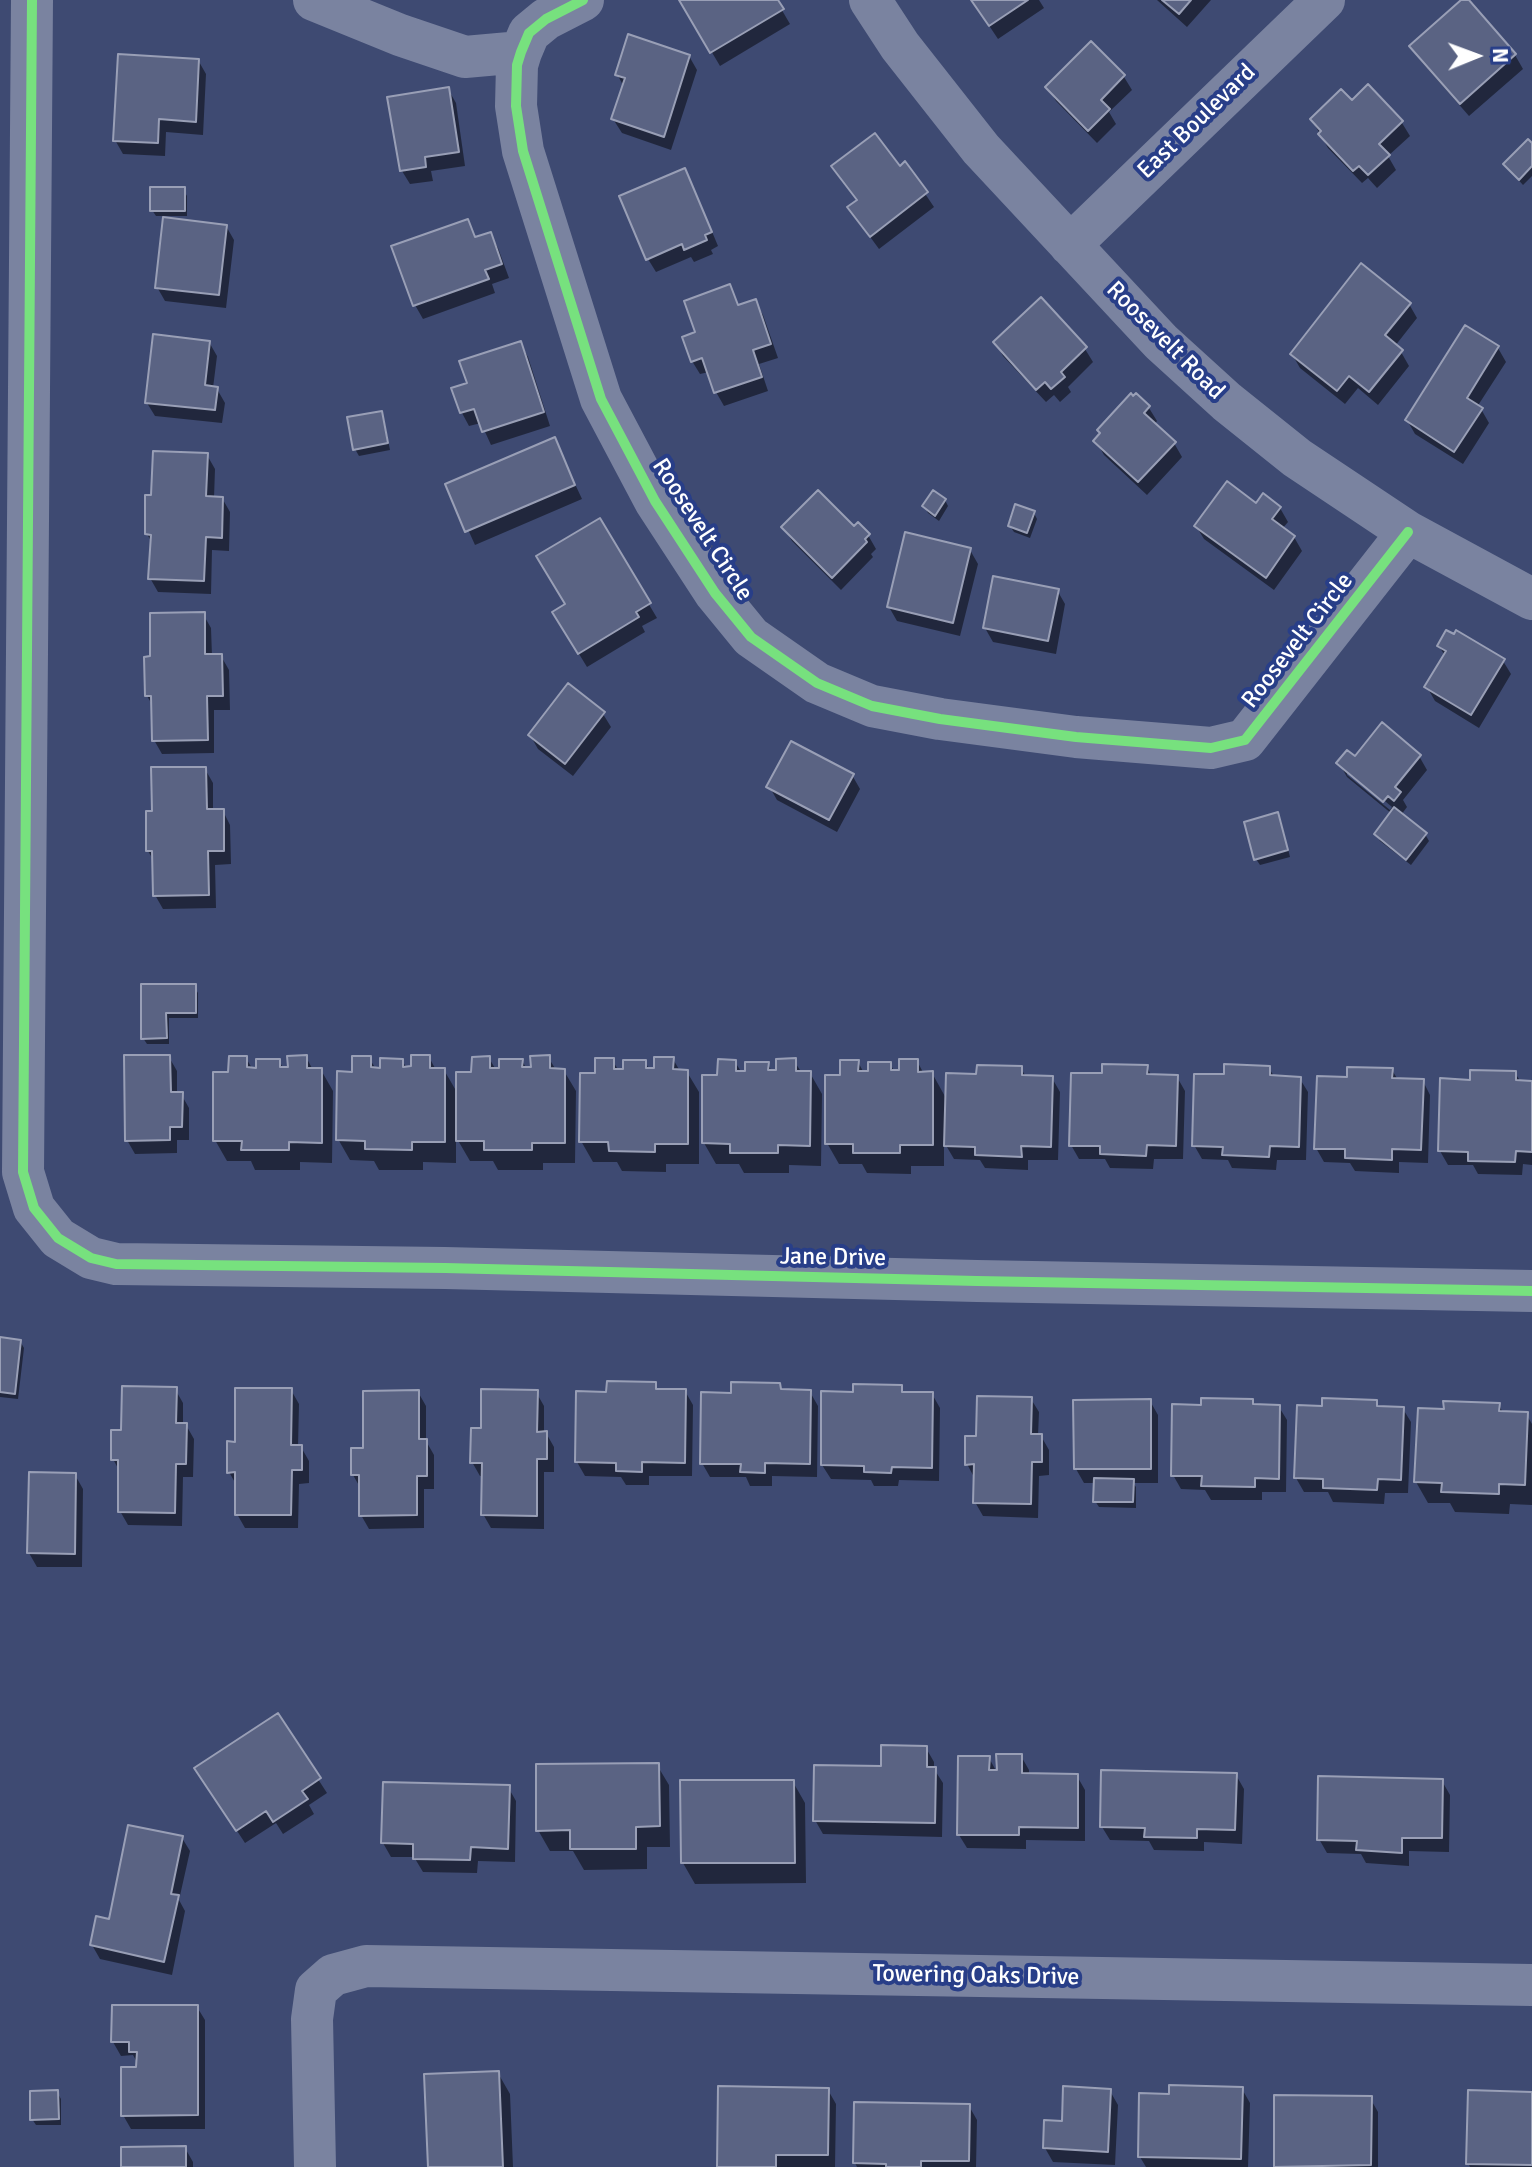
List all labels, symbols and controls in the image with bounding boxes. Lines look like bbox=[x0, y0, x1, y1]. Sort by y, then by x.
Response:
north arrow bbox=[1436, 16, 1516, 96]
text: N bbox=[1487, 48, 1514, 63]
street label: East Boulevard bbox=[1132, 59, 1262, 185]
street label: Roosevelt Road bbox=[1100, 276, 1230, 406]
street label: Roosevelt Circle bbox=[645, 454, 759, 606]
street label: Roosevelt Circle bbox=[1236, 568, 1360, 714]
street label: Jane Drive bbox=[780, 1243, 886, 1273]
street label: Towering Oaks Drive bbox=[872, 1960, 1080, 1992]

